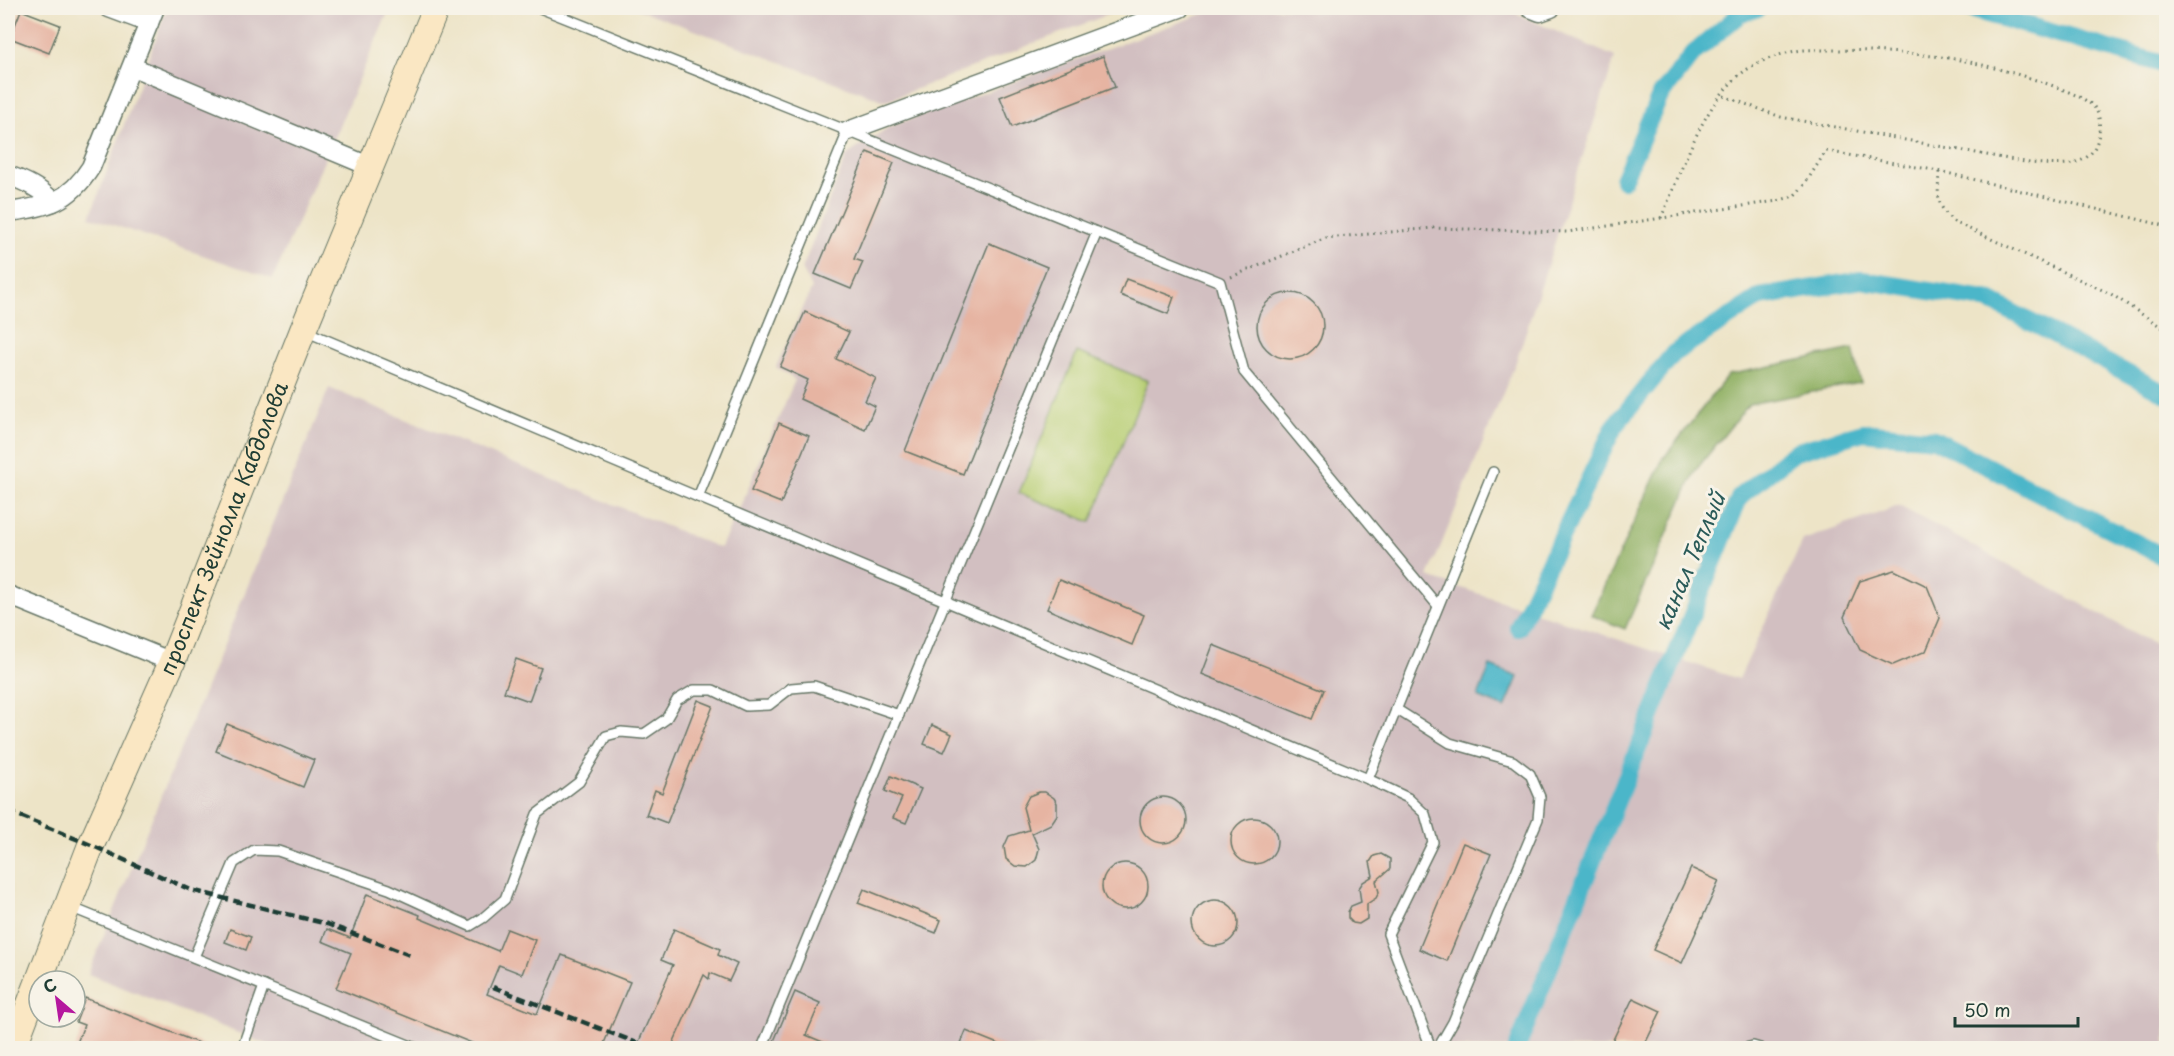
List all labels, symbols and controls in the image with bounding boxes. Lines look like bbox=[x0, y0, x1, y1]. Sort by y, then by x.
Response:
street label: проспект Зейнолла Кабдолова bbox=[150, 376, 295, 680]
water label: канал Теплый bbox=[1645, 484, 1733, 635]
north arrow bbox=[27, 969, 87, 1029]
text: С bbox=[38, 972, 60, 998]
scale bar bbox=[1955, 990, 2078, 1028]
text: 50 m bbox=[1964, 996, 2011, 1023]

